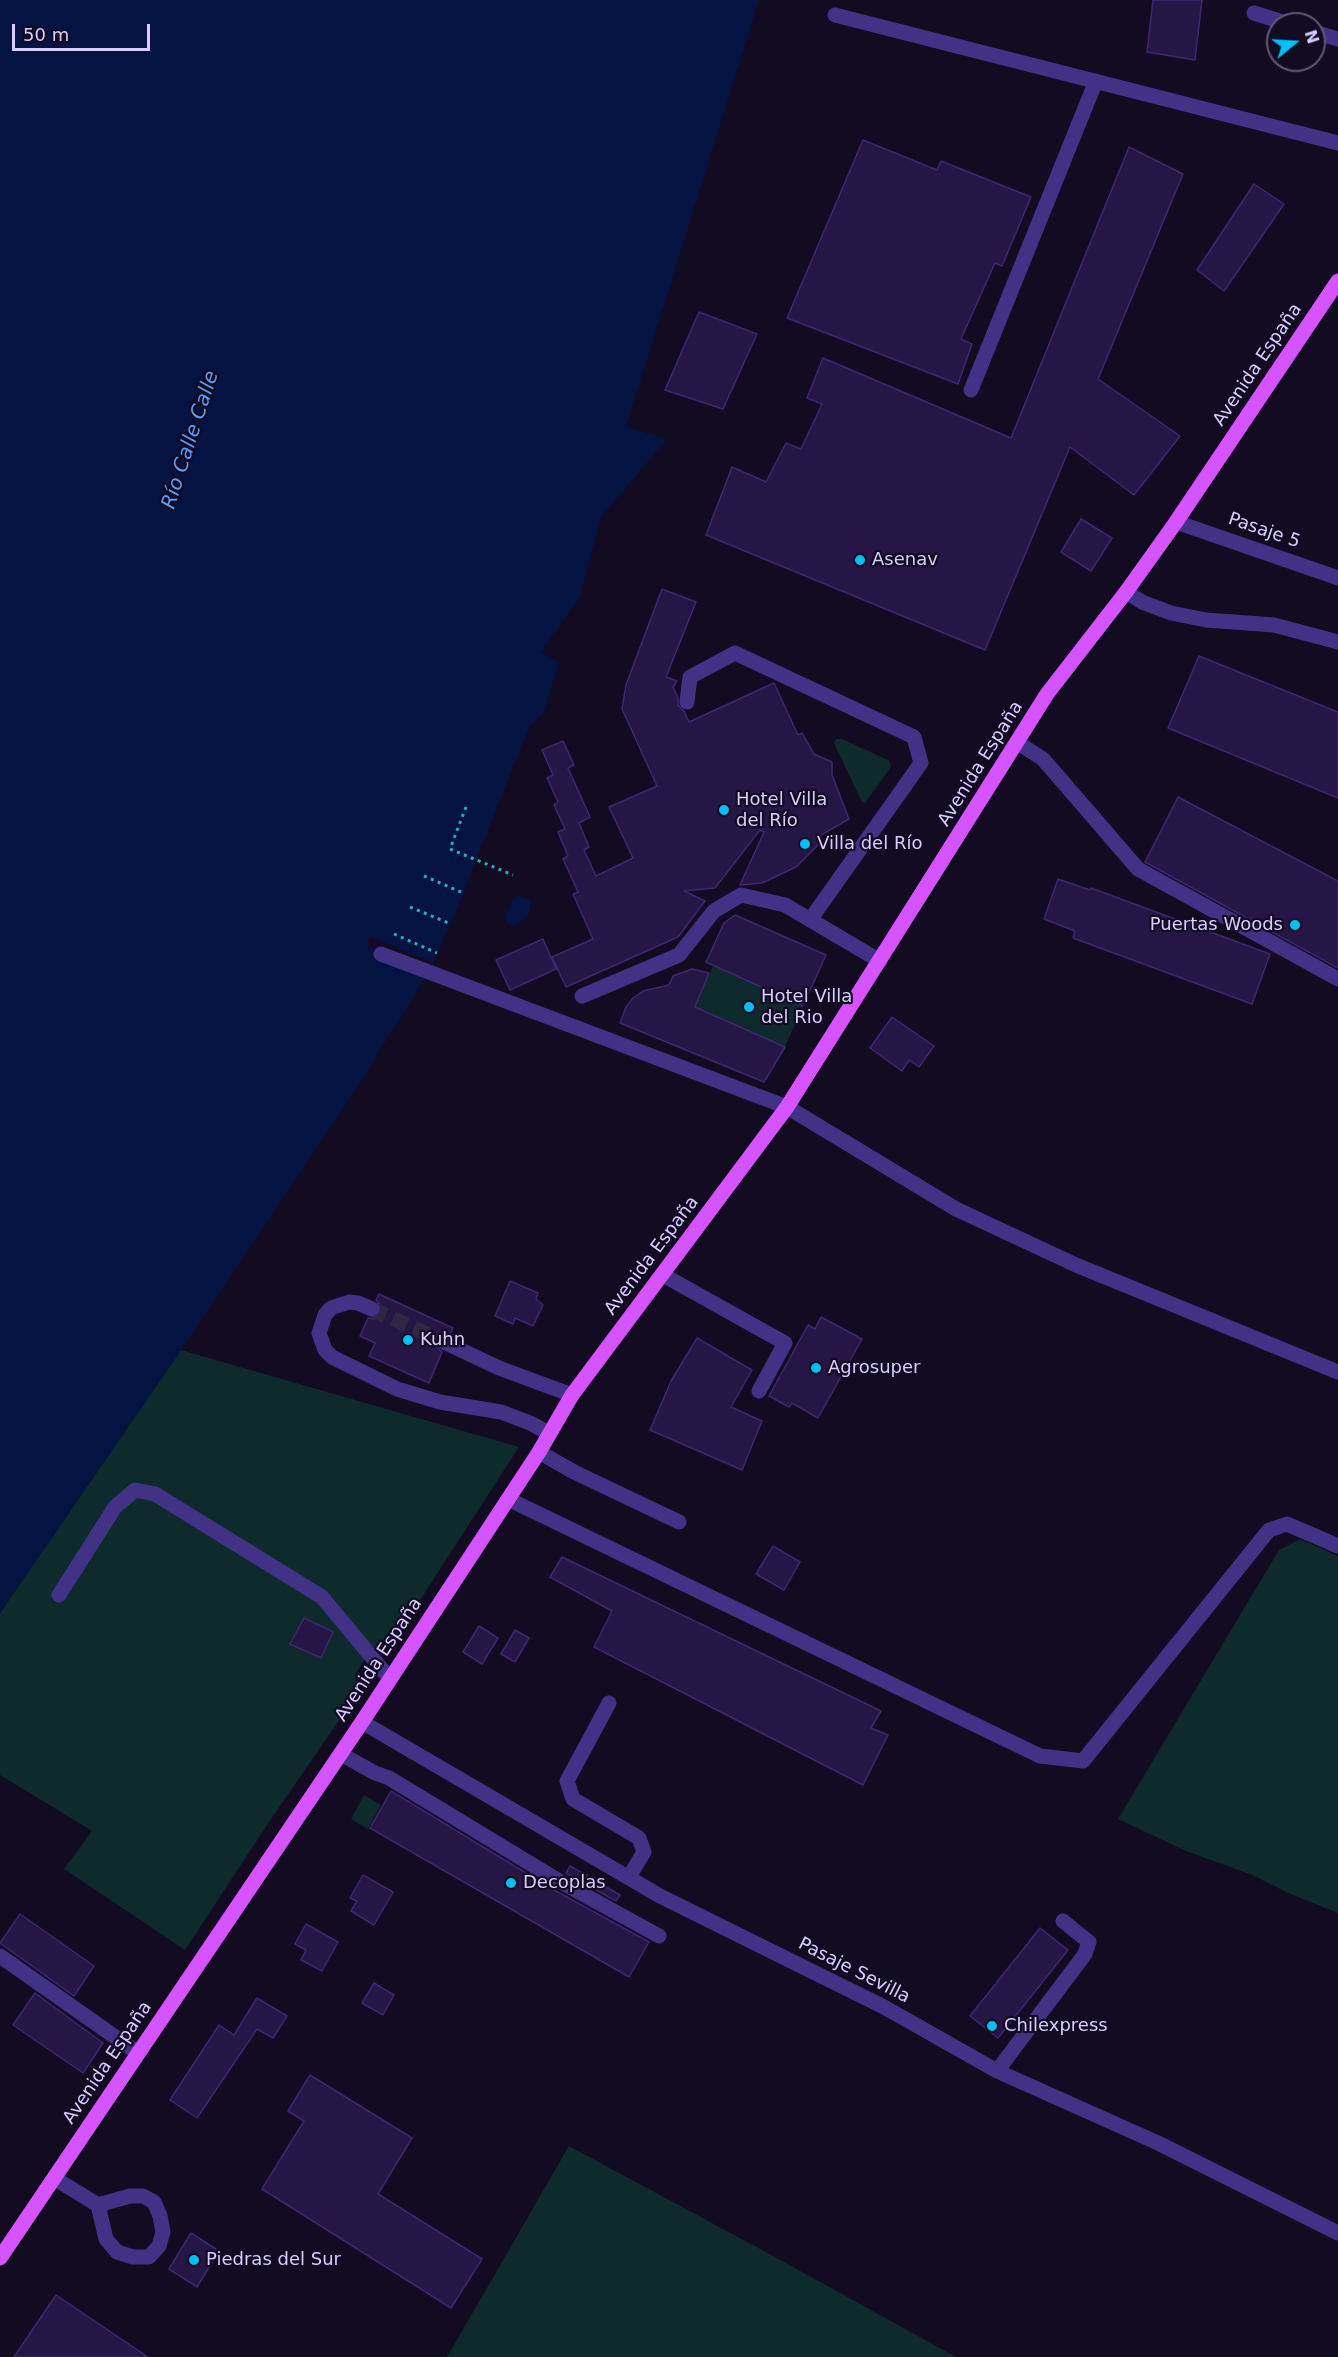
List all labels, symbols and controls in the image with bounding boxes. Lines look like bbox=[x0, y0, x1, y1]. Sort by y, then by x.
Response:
scale bar bbox=[15, 12, 153, 50]
north arrow bbox=[1266, 12, 1326, 72]
text: 50 m bbox=[23, 24, 69, 45]
text: N bbox=[1301, 28, 1323, 46]
street label: Avenida España bbox=[1209, 300, 1307, 430]
water label: Río Calle Calle bbox=[157, 368, 225, 512]
street label: Pasaje 5 bbox=[1225, 509, 1303, 553]
place label: Asenav bbox=[872, 549, 938, 571]
marker: Asenav bbox=[853, 553, 867, 567]
street label: Avenida España bbox=[934, 698, 1028, 830]
place label: Hotel Villa del Río bbox=[736, 789, 827, 832]
marker: Hotel Villa del Río bbox=[717, 803, 731, 817]
place label: Villa del Río bbox=[817, 833, 922, 855]
marker: Villa del Río bbox=[798, 837, 812, 851]
place label: Puertas Woods bbox=[1150, 914, 1283, 936]
marker: Puertas Woods bbox=[1288, 918, 1302, 932]
place label: Hotel Villa del Rio bbox=[761, 986, 852, 1028]
marker: Hotel Villa del Rio bbox=[742, 1000, 756, 1014]
street label: Avenida España bbox=[600, 1192, 704, 1320]
place label: Kuhn bbox=[420, 1329, 465, 1351]
marker: Kuhn bbox=[401, 1333, 415, 1347]
place label: Agrosuper bbox=[828, 1357, 920, 1379]
marker: Agrosuper bbox=[809, 1361, 823, 1375]
street label: Avenida España bbox=[331, 1594, 427, 1726]
place label: Decoplas bbox=[523, 1872, 606, 1894]
marker: Decoplas bbox=[504, 1876, 518, 1890]
street label: Pasaje Sevilla bbox=[795, 1934, 913, 2008]
street label: Avenida España bbox=[59, 1998, 157, 2128]
place label: Chilexpress bbox=[1004, 2015, 1108, 2037]
marker: Chilexpress bbox=[985, 2019, 999, 2033]
place label: Piedras del Sur bbox=[206, 2249, 341, 2271]
marker: Piedras del Sur bbox=[187, 2253, 201, 2267]

